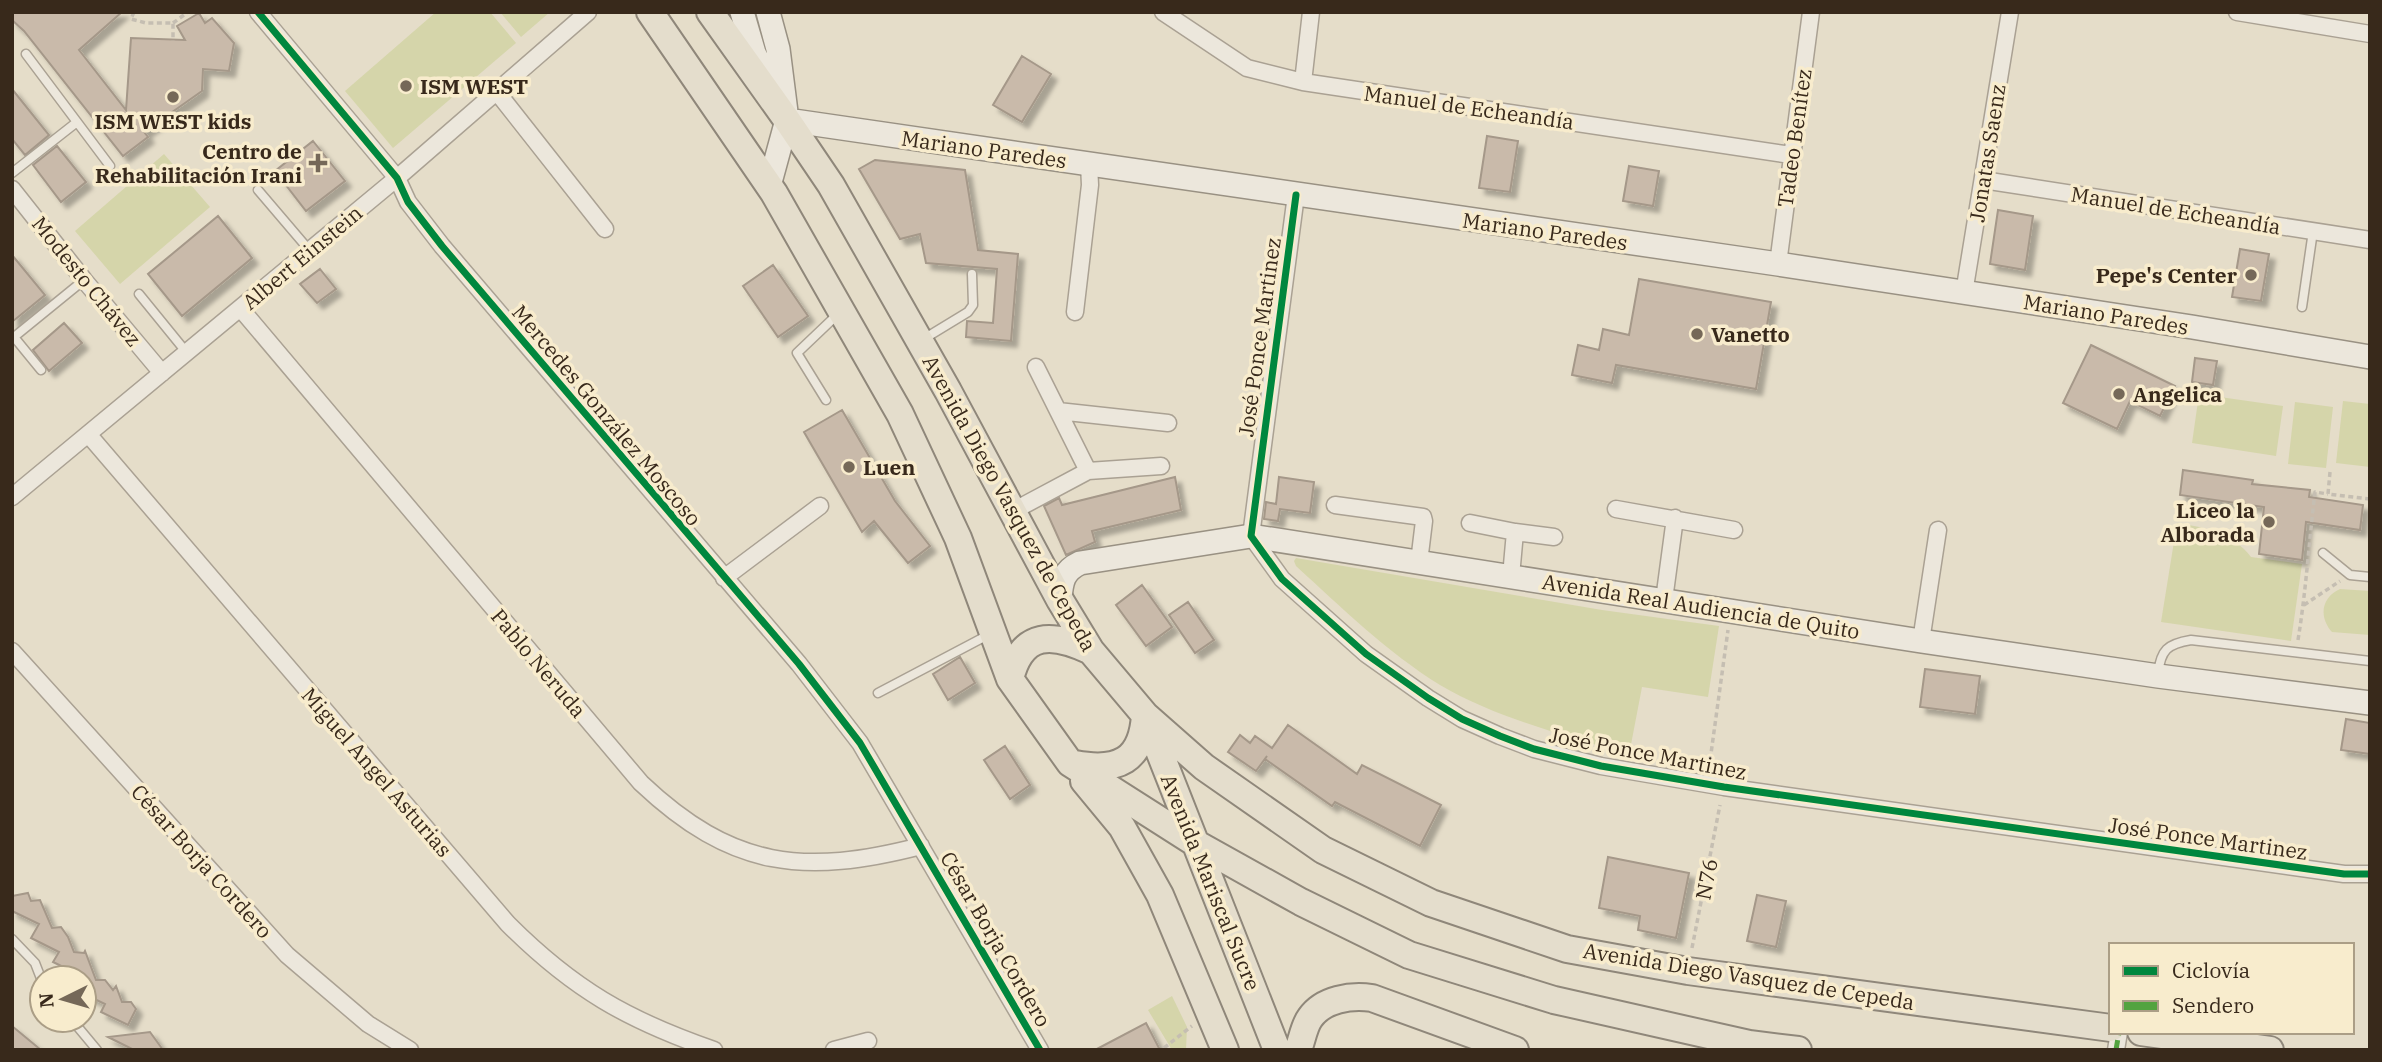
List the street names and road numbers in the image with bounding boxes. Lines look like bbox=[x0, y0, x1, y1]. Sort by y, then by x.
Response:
street label: Tadeo Benítez bbox=[1770, 67, 1818, 209]
street label: Manuel de Echeandía bbox=[1362, 78, 1576, 136]
street label: Jonatas Saenz bbox=[1962, 82, 2012, 224]
street label: Mariano Paredes bbox=[900, 124, 1068, 174]
street label: Manuel de Echeandía bbox=[2069, 180, 2283, 240]
street label: Albert Einstein bbox=[236, 199, 368, 315]
street label: Mariano Paredes bbox=[1461, 206, 1629, 256]
street label: Modesto Chávez bbox=[26, 210, 148, 352]
street label: José Ponce Martinez bbox=[1231, 236, 1287, 438]
street label: Mariano Paredes bbox=[2022, 287, 2190, 341]
street label: Mercedes González Moscoso bbox=[506, 299, 708, 531]
street label: Avenida Diego Vasquez de Cepeda bbox=[917, 350, 1103, 656]
street label: Avenida Real Audiencia de Quito bbox=[1540, 567, 1862, 645]
street label: Pablo Neruda bbox=[485, 603, 593, 723]
street label: Miguel Angel Asturias bbox=[296, 681, 458, 863]
street label: José Ponce Martinez bbox=[1547, 720, 1749, 786]
street label: Avenida Mariscal Sucre bbox=[1155, 769, 1267, 995]
street label: César Borja Cordero bbox=[125, 778, 279, 944]
street label: José Ponce Martinez bbox=[2107, 810, 2309, 866]
street label: César Borja Cordero bbox=[934, 846, 1058, 1032]
street label: N76 bbox=[1688, 856, 1724, 902]
street label: Avenida Diego Vasquez de Cepeda bbox=[1581, 936, 1917, 1016]

